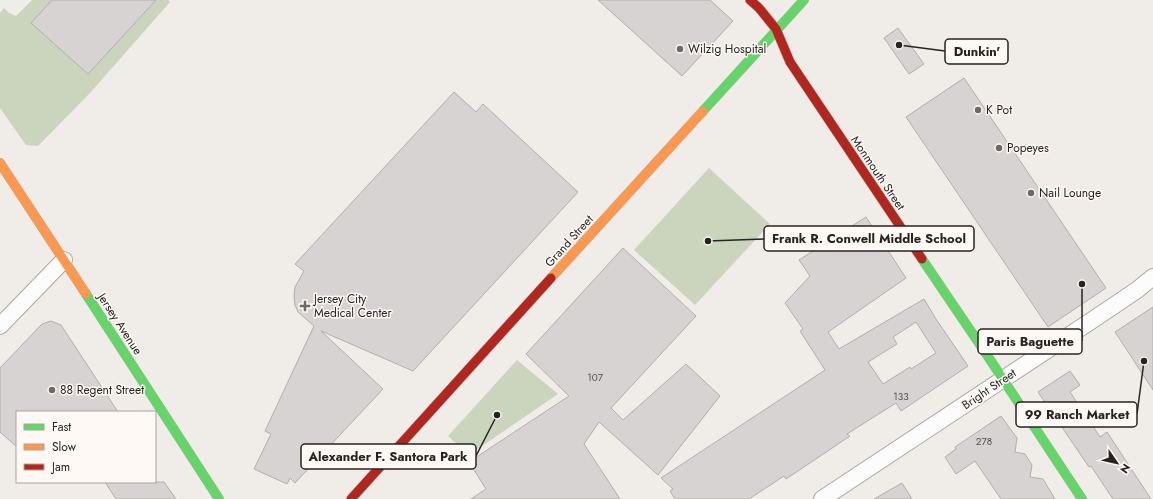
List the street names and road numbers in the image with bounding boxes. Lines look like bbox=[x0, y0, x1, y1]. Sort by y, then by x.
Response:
street label: Monmouth Street bbox=[846, 132, 910, 214]
street label: Grand Street bbox=[541, 211, 597, 271]
street label: Jersey Avenue bbox=[92, 288, 147, 358]
street label: Bright Street bbox=[958, 364, 1020, 414]

